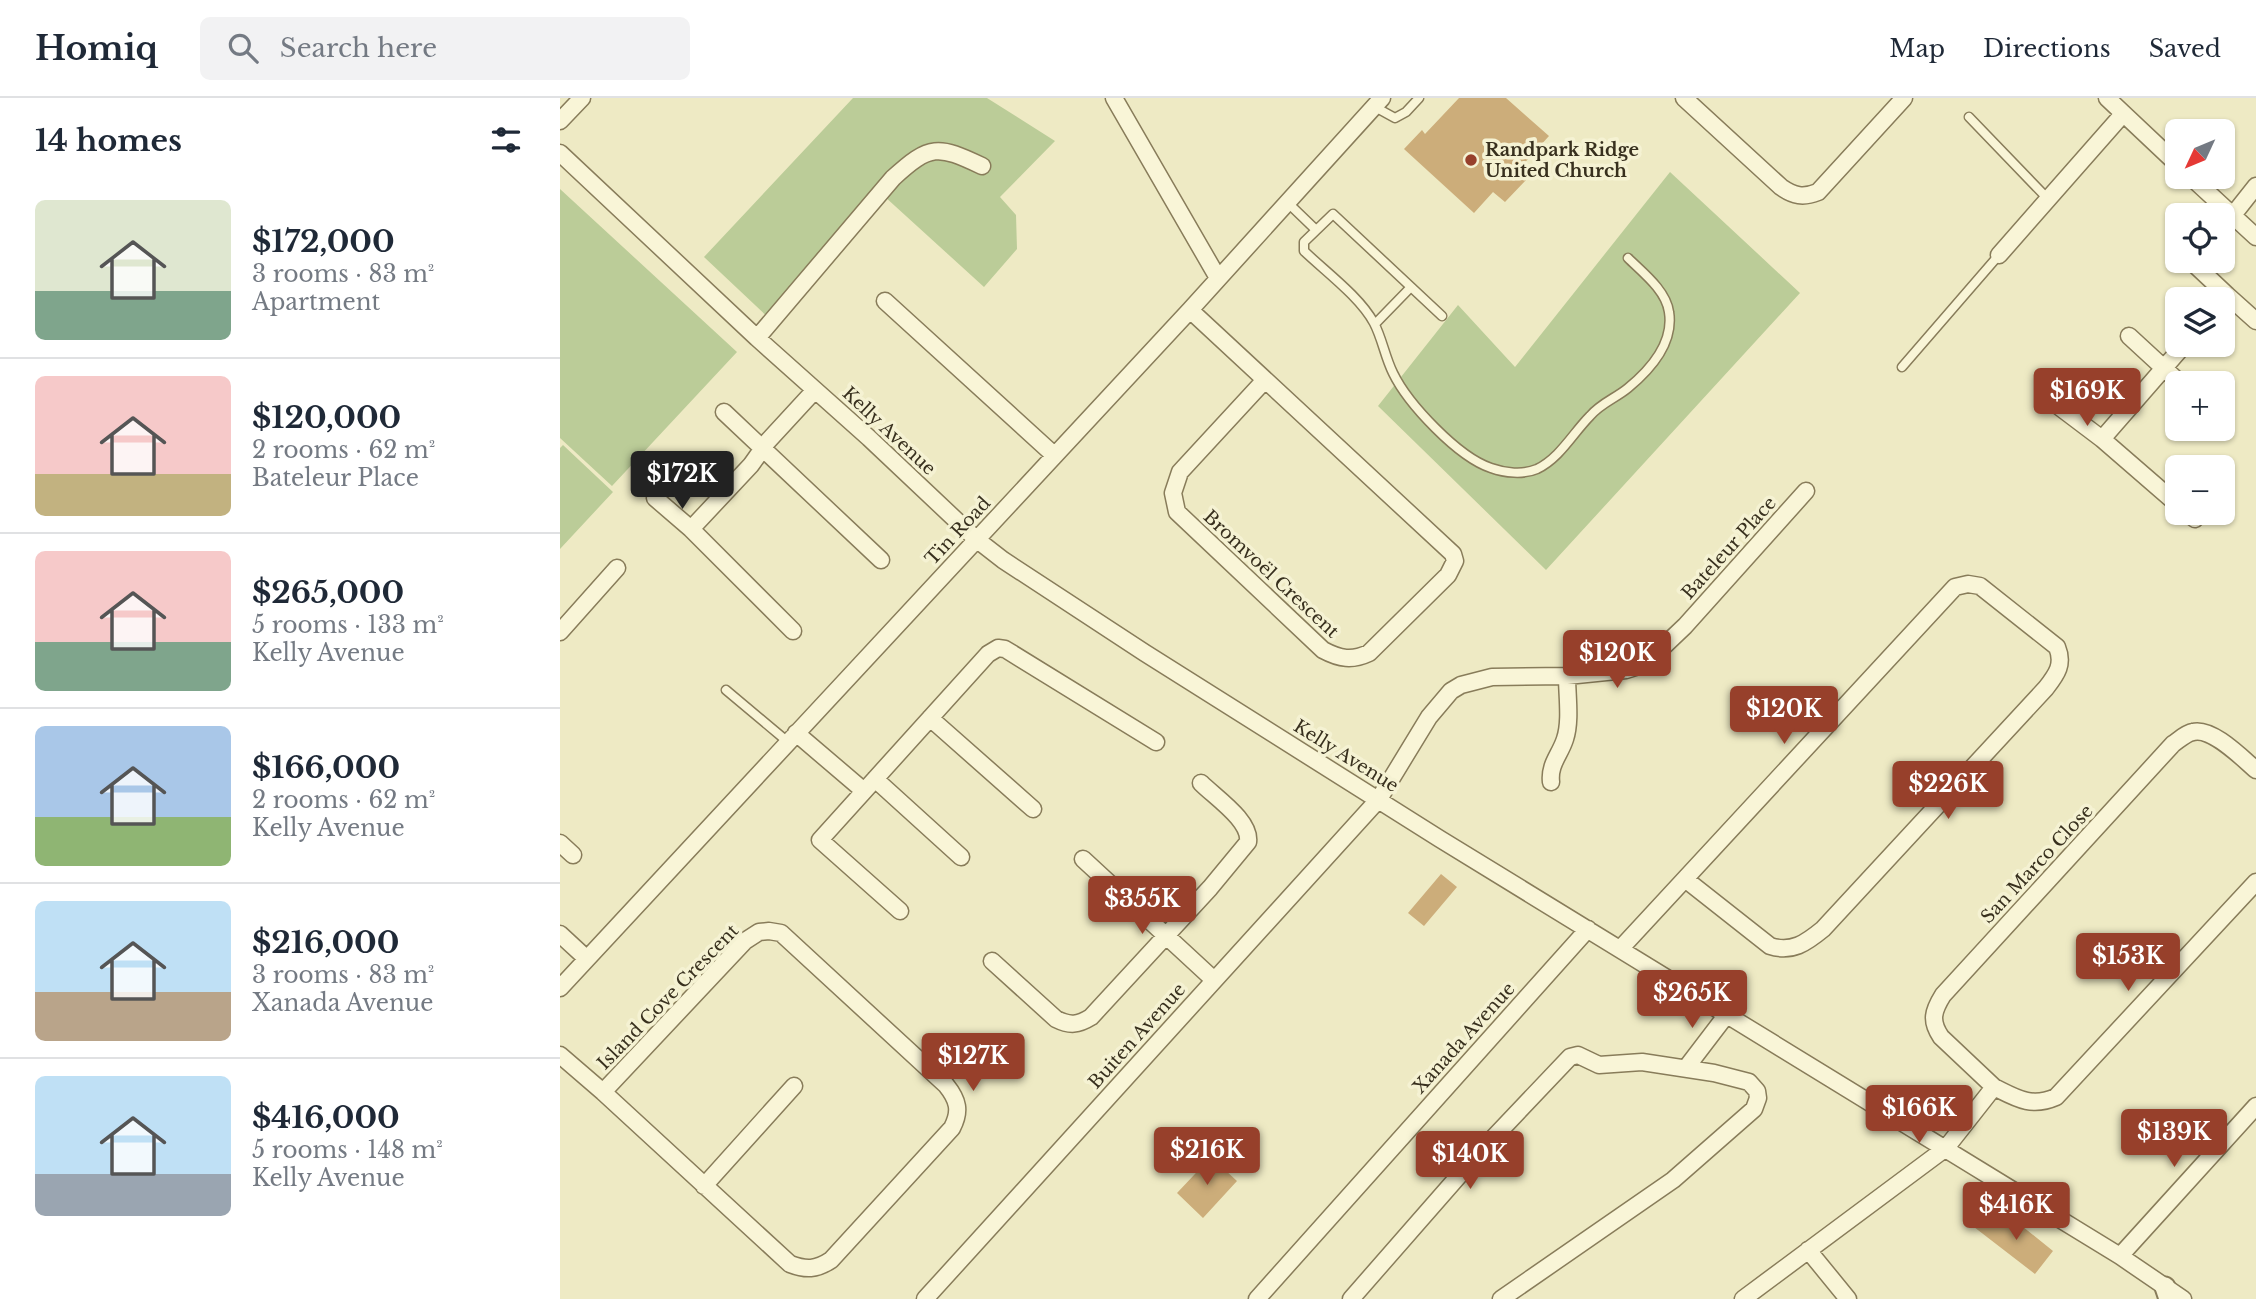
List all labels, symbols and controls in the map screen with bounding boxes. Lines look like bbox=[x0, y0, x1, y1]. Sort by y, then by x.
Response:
search box bbox=[200, 17, 690, 80]
text: Homiq bbox=[35, 28, 158, 69]
icon: search bbox=[224, 29, 262, 67]
text: Search here bbox=[280, 32, 437, 64]
text: Map bbox=[1889, 34, 1945, 63]
text: Directions bbox=[1983, 34, 2111, 63]
text: Saved bbox=[2149, 34, 2221, 63]
north arrow bbox=[2165, 119, 2235, 189]
map controls bbox=[2165, 119, 2235, 525]
icon: filters bbox=[487, 121, 525, 159]
text: 14 homes bbox=[35, 122, 182, 159]
place label: Randpark Ridge United Church bbox=[1485, 139, 1639, 182]
marker: Randpark Ridge United Church bbox=[1463, 152, 1479, 168]
button: locate bbox=[2165, 203, 2235, 273]
text: $172,000 bbox=[252, 223, 395, 260]
icon: home bbox=[91, 228, 175, 312]
text: 3 rooms · 83 m² bbox=[252, 260, 434, 288]
button: layers bbox=[2165, 287, 2235, 357]
text: Apartment bbox=[252, 288, 380, 316]
pin: $169K bbox=[2038, 368, 2136, 428]
button: + bbox=[2165, 371, 2235, 441]
text: $169K bbox=[2050, 377, 2124, 405]
street label: Kelly Avenue bbox=[838, 382, 940, 480]
text: $120,000 bbox=[252, 399, 401, 436]
icon: home bbox=[91, 404, 175, 488]
text: 2 rooms · 62 m² bbox=[252, 436, 435, 464]
pin: $172K bbox=[633, 452, 731, 511]
button: − bbox=[2165, 455, 2235, 525]
text: $172K bbox=[647, 460, 717, 488]
text: Bateleur Place bbox=[252, 464, 419, 492]
street label: Tin Road bbox=[921, 492, 995, 570]
street label: Bateleur Place bbox=[1677, 492, 1781, 604]
street label: Bromvoël Crescent bbox=[1199, 506, 1343, 643]
text: $265,000 bbox=[252, 574, 404, 611]
icon: home bbox=[91, 579, 175, 663]
text: 5 rooms · 133 m² bbox=[252, 611, 444, 639]
pin: $120K bbox=[1568, 630, 1666, 690]
text: Kelly Avenue bbox=[252, 639, 405, 667]
text: $120K bbox=[1579, 639, 1655, 667]
pin: $120K bbox=[1735, 686, 1833, 746]
text: $120K bbox=[1746, 695, 1822, 723]
street label: Kelly Avenue bbox=[1290, 715, 1402, 797]
text: $166,000 bbox=[252, 749, 400, 786]
icon: home bbox=[91, 754, 175, 838]
pin: $226K bbox=[1899, 762, 1997, 821]
text: $226K bbox=[1908, 770, 1988, 798]
text: 2 rooms · 62 m² bbox=[252, 786, 435, 814]
street label: San Marco Close bbox=[1976, 800, 2098, 928]
text: Kelly Avenue bbox=[252, 814, 405, 842]
pin: $355K bbox=[1093, 876, 1191, 936]
text: $355K bbox=[1104, 885, 1180, 913]
street label: Island Cove Crescent bbox=[593, 920, 743, 1074]
text: $216,000 bbox=[252, 924, 399, 961]
icon: home bbox=[91, 929, 175, 1013]
pin: $153K bbox=[2079, 934, 2177, 993]
text: $153K bbox=[2092, 942, 2164, 970]
text: 3 rooms · 83 m² bbox=[252, 961, 434, 989]
pin: $265K bbox=[1643, 970, 1741, 1030]
street label: Xanada Avenue bbox=[1408, 978, 1520, 1098]
street label: Buiten Avenue bbox=[1084, 979, 1190, 1093]
text: $265K bbox=[1653, 979, 1731, 1007]
text: Xanada Avenue bbox=[252, 989, 433, 1017]
pin: $127K bbox=[924, 1034, 1022, 1093]
text: $127K bbox=[938, 1042, 1008, 1070]
pin: $166K bbox=[1870, 1086, 1968, 1145]
text: $166K bbox=[1882, 1094, 1956, 1122]
text: $416,000 bbox=[252, 1099, 400, 1136]
icon: home bbox=[91, 1104, 175, 1188]
pin: $139K bbox=[2125, 1110, 2223, 1169]
text: $139K bbox=[2137, 1118, 2211, 1146]
pin: $216K bbox=[1158, 1128, 1256, 1187]
pin: $140K bbox=[1421, 1132, 1519, 1191]
text: 5 rooms · 148 m² bbox=[252, 1136, 443, 1164]
text: $216K bbox=[1170, 1136, 1244, 1164]
text: $140K bbox=[1432, 1140, 1508, 1168]
text: Kelly Avenue bbox=[252, 1164, 405, 1192]
pin: $416K bbox=[1967, 1182, 2065, 1242]
text: $416K bbox=[1979, 1191, 2053, 1219]

